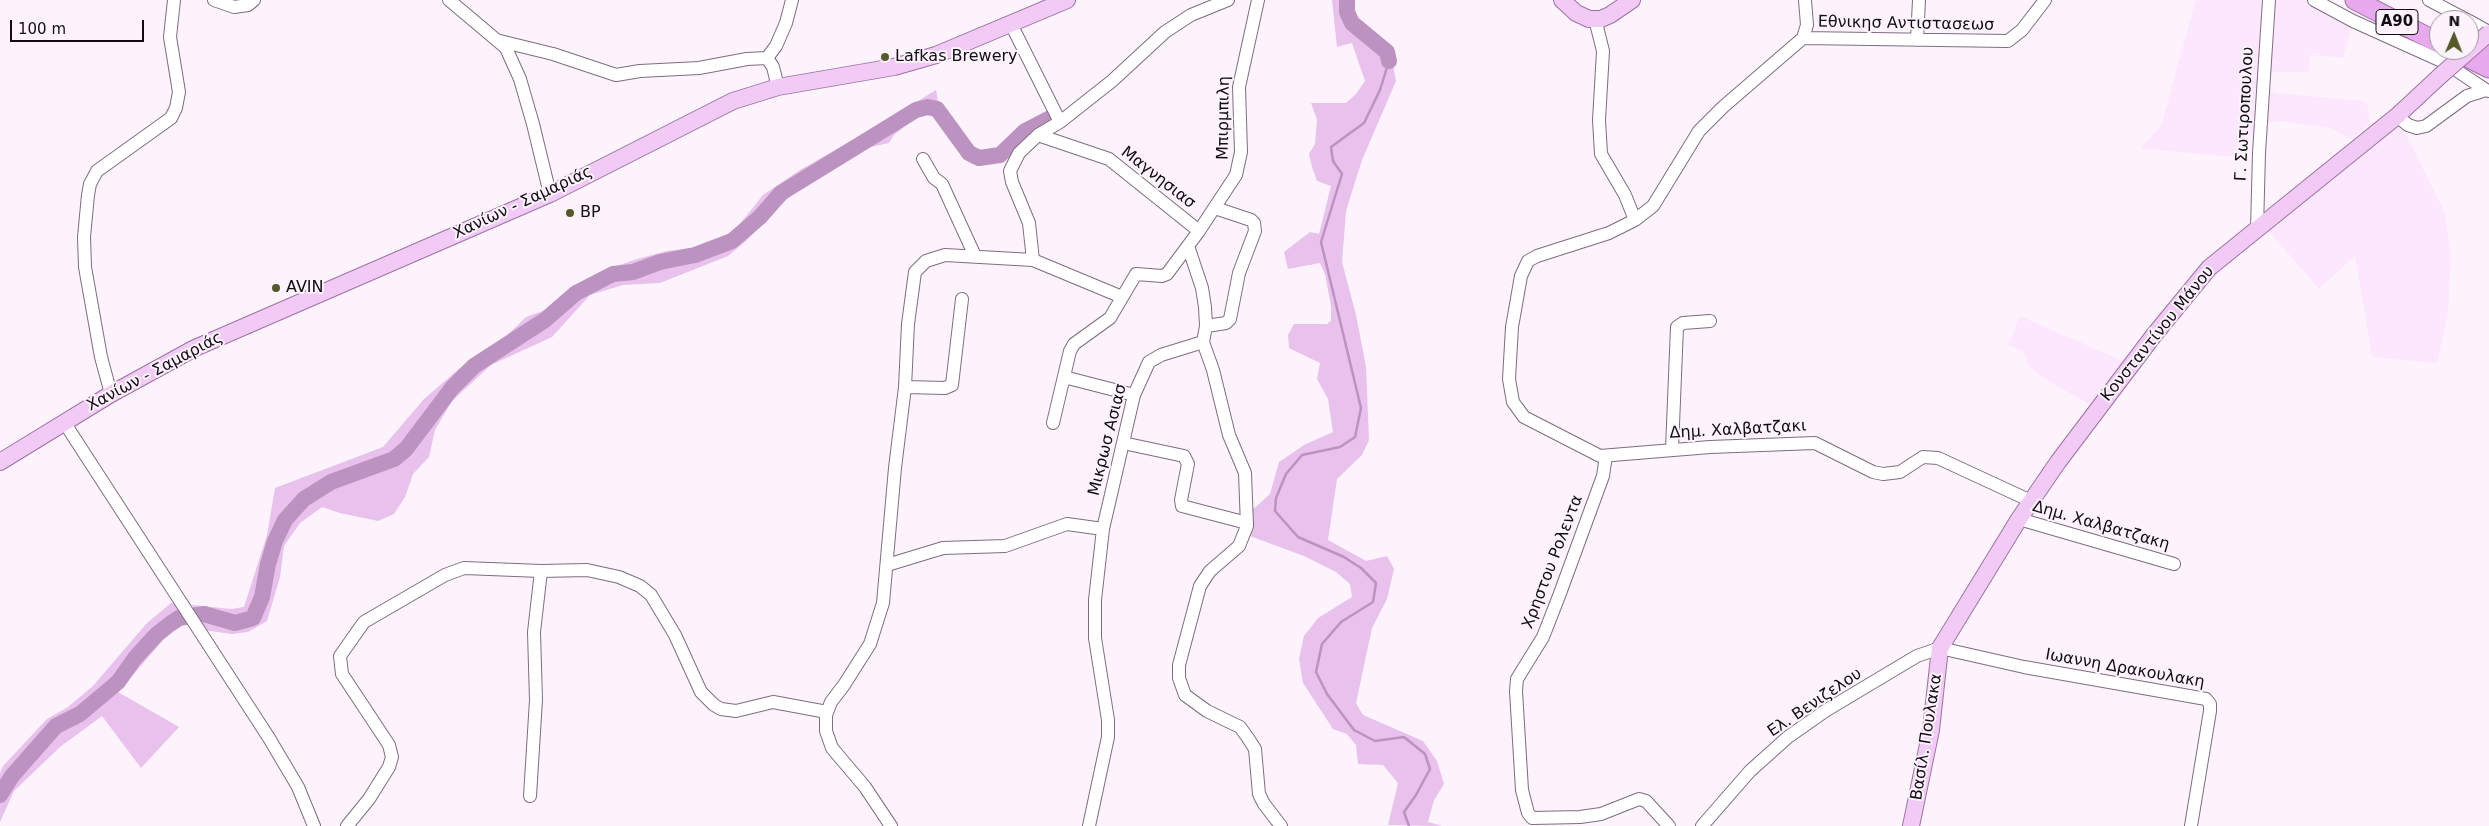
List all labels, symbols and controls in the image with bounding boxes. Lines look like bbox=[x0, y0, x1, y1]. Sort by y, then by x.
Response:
scale bar bbox=[12, 10, 146, 42]
road number: Α90 bbox=[2376, 10, 2418, 34]
north arrow bbox=[2429, 10, 2479, 60]
street label: Εθνικησ Αντιστασεωσ bbox=[1818, 13, 1994, 35]
text: N bbox=[2448, 13, 2460, 29]
text: 100 m bbox=[18, 20, 66, 38]
street label: Γ. Σωτιροπουλου bbox=[2232, 46, 2258, 182]
place label: Lafkas Brewery bbox=[895, 47, 1018, 67]
marker: Lafkas Brewery bbox=[879, 51, 891, 63]
street label: Μπιρμπιλη bbox=[1214, 76, 1234, 160]
street label: Μαγνησιασ bbox=[1117, 143, 1199, 213]
street label: Χανίων - Σαμαριάς bbox=[451, 162, 595, 244]
place label: BP bbox=[580, 203, 601, 223]
marker: BP bbox=[564, 207, 576, 219]
street label: Κονσταντίνου Μάνου bbox=[2097, 262, 2219, 406]
place label: AVIN bbox=[286, 278, 324, 298]
marker: AVIN bbox=[270, 282, 282, 294]
street label: Χανίων - Σαμαριάς bbox=[84, 328, 226, 416]
street label: Μικρωσ Ασιασ bbox=[1085, 382, 1131, 498]
street label: Δημ. Χαλβατζακι bbox=[1669, 417, 1807, 443]
street label: Χρηστου Ρολεντα bbox=[1519, 492, 1587, 632]
street label: Δημ. Χαλβατζακη bbox=[2030, 497, 2172, 555]
street label: Ιωαννη Δρακουλακη bbox=[2044, 646, 2206, 692]
street label: Ελ. Βενιζελου bbox=[1764, 664, 1866, 742]
street label: Βασίλ. Πουλακα bbox=[1908, 672, 1946, 802]

